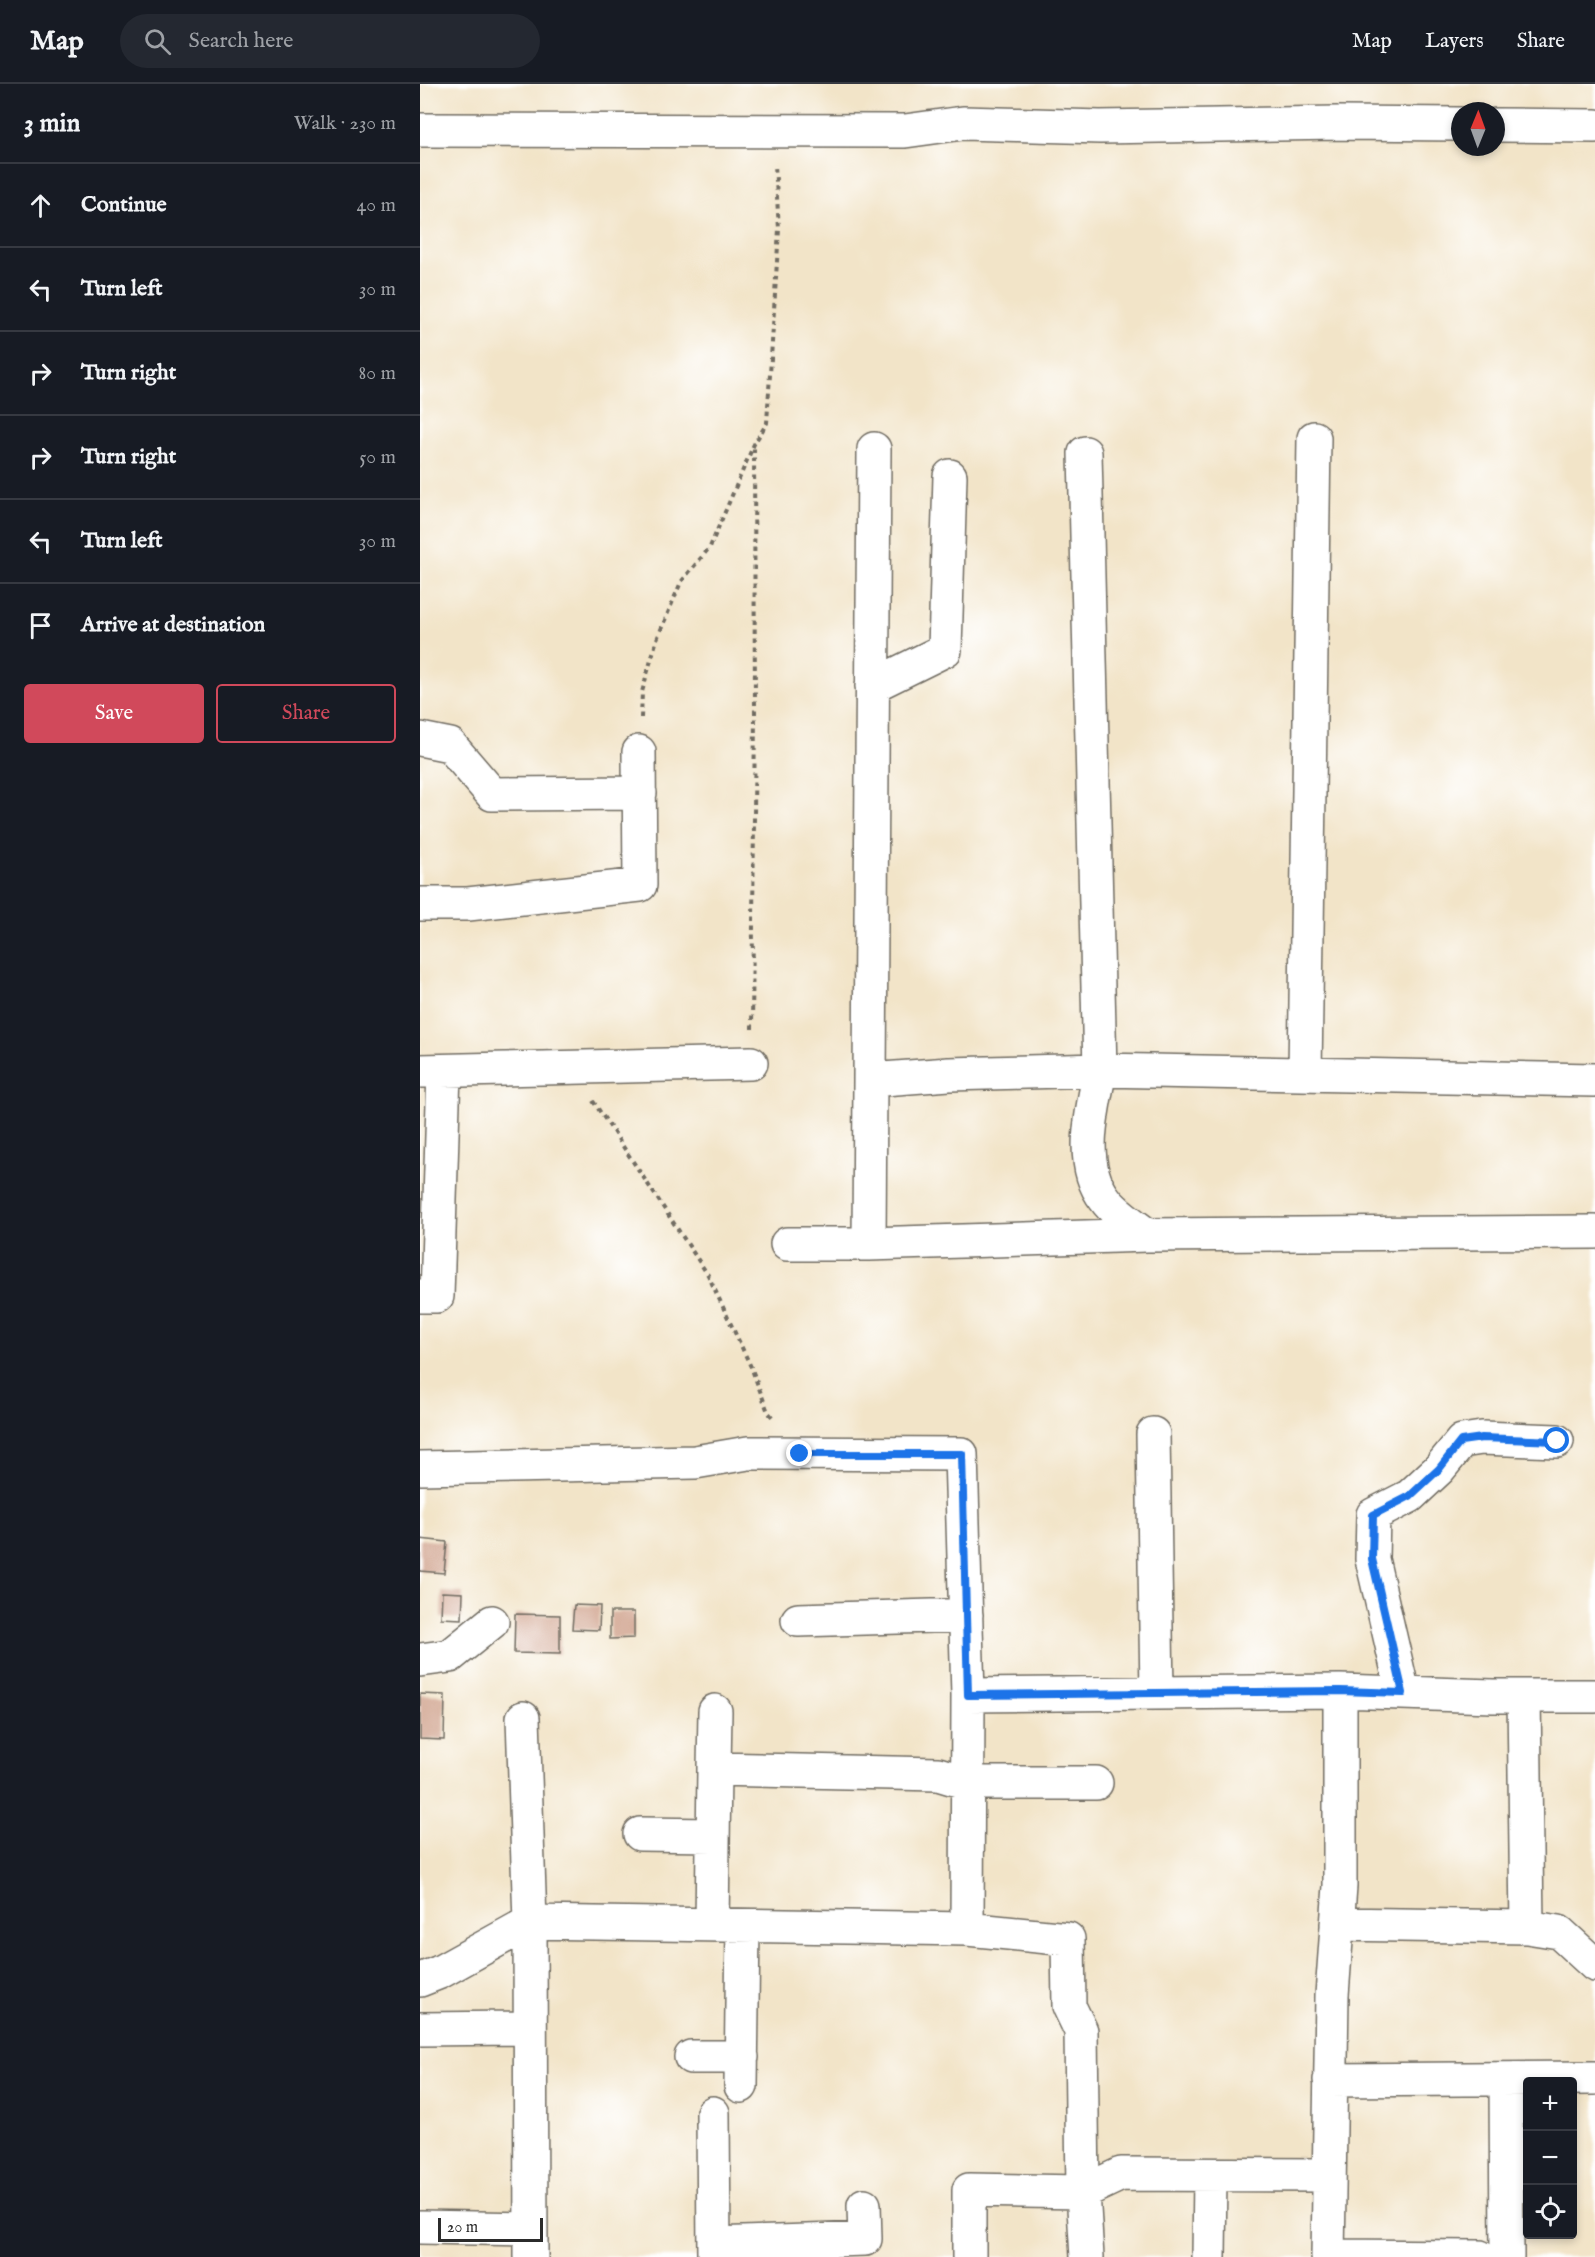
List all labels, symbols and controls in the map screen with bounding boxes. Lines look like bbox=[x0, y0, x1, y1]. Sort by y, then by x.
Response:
search box bbox=[120, 14, 540, 68]
text: Map bbox=[30, 24, 84, 59]
icon: search bbox=[141, 25, 174, 58]
text: Search here bbox=[189, 27, 293, 55]
text: Map bbox=[1352, 28, 1392, 55]
text: Layers bbox=[1425, 28, 1484, 55]
text: Share bbox=[1517, 28, 1565, 55]
north arrow bbox=[1451, 102, 1505, 156]
text: 3 min bbox=[24, 107, 80, 140]
text: Walk · 230 m bbox=[294, 111, 396, 136]
icon: ahead bbox=[24, 189, 57, 222]
text: Continue bbox=[81, 191, 167, 219]
text: 40 m bbox=[357, 193, 396, 218]
icon: left bbox=[24, 273, 57, 306]
text: Turn left bbox=[81, 275, 163, 303]
text: 30 m bbox=[359, 277, 396, 302]
icon: right bbox=[24, 357, 57, 390]
text: Turn right bbox=[81, 359, 176, 387]
text: 80 m bbox=[359, 361, 396, 386]
icon: right bbox=[24, 441, 57, 474]
text: Turn right bbox=[81, 443, 176, 471]
text: 50 m bbox=[359, 445, 396, 470]
icon: left bbox=[24, 525, 57, 558]
text: Turn left bbox=[81, 527, 163, 555]
text: 30 m bbox=[359, 529, 396, 554]
icon: arrive bbox=[24, 609, 57, 642]
text: Arrive at destination bbox=[81, 611, 265, 639]
button: Save bbox=[24, 684, 204, 743]
button: Share bbox=[216, 684, 396, 743]
route start bbox=[1543, 1427, 1569, 1453]
route end bbox=[786, 1440, 812, 1466]
map controls bbox=[1523, 2077, 1577, 2239]
button: + bbox=[1523, 2077, 1577, 2131]
button: − bbox=[1523, 2131, 1577, 2185]
button: locate bbox=[1523, 2185, 1577, 2239]
scale bar bbox=[438, 2215, 543, 2242]
text: 20 m bbox=[447, 2218, 478, 2238]

